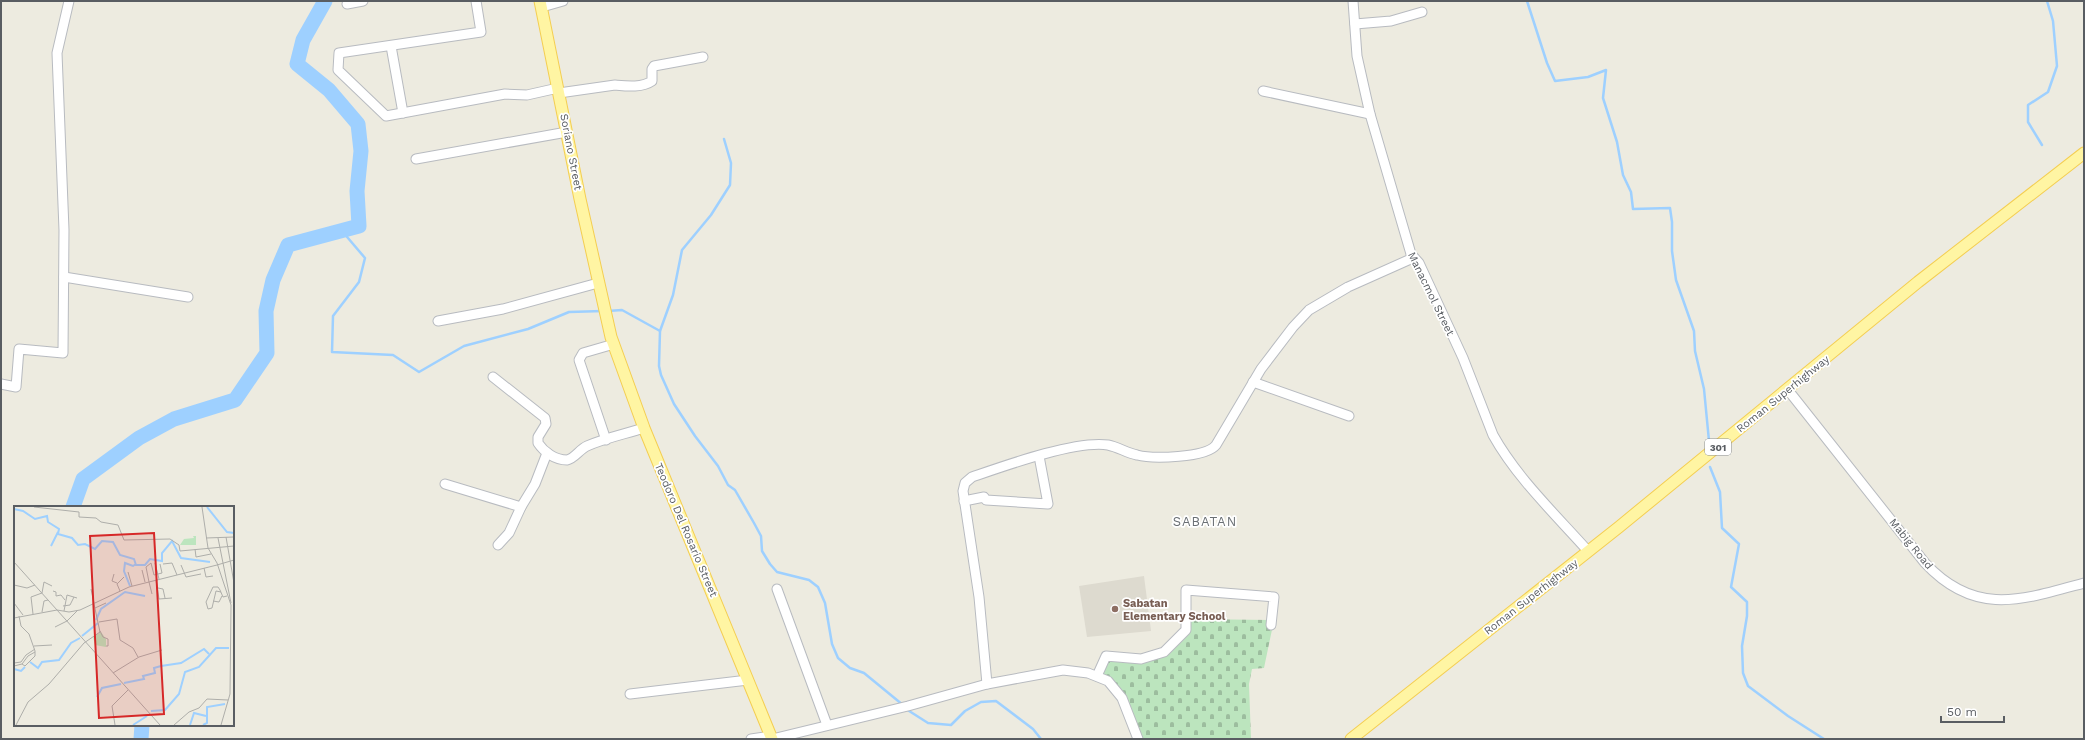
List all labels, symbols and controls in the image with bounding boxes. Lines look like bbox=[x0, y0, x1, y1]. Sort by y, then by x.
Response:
street label: Soriano Street bbox=[557, 113, 585, 192]
street label: Manacmol Street bbox=[1405, 250, 1457, 338]
street label: Roman Superhighway bbox=[1734, 352, 1832, 435]
road number: 301 bbox=[1705, 439, 1731, 455]
street label: Teodoro Del Rosario Street bbox=[652, 461, 720, 599]
inset map bbox=[14, 506, 234, 726]
district label: SABATAN bbox=[1173, 514, 1237, 529]
street label: Mabig Road bbox=[1886, 516, 1936, 572]
street label: Roman Superhighway bbox=[1481, 556, 1581, 638]
place label: Sabatan Elementary School bbox=[1123, 597, 1226, 623]
marker: Sabatan Elementary School bbox=[1110, 604, 1120, 614]
scale bar bbox=[1941, 698, 2004, 724]
text: 50 m bbox=[1947, 705, 1977, 719]

